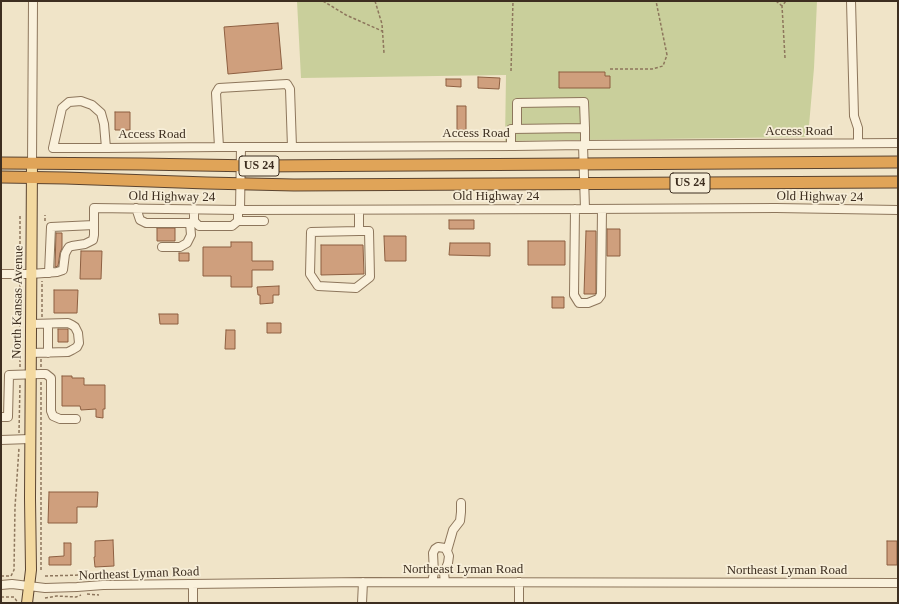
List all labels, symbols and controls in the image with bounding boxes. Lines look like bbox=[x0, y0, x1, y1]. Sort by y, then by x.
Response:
street label: Access Road bbox=[765, 124, 833, 140]
street label: Access Road bbox=[442, 126, 510, 142]
street label: Access Road bbox=[118, 127, 186, 143]
road number: US 24 bbox=[239, 156, 279, 176]
road number: US 24 bbox=[670, 173, 710, 193]
street label: Old Highway 24 bbox=[129, 188, 215, 206]
street label: Old Highway 24 bbox=[777, 188, 863, 206]
street label: Old Highway 24 bbox=[453, 189, 539, 205]
street label: North Kansas Avenue bbox=[9, 245, 27, 359]
street label: Northeast Lyman Road bbox=[403, 562, 523, 578]
street label: Northeast Lyman Road bbox=[727, 563, 847, 579]
street label: Northeast Lyman Road bbox=[78, 564, 200, 584]

